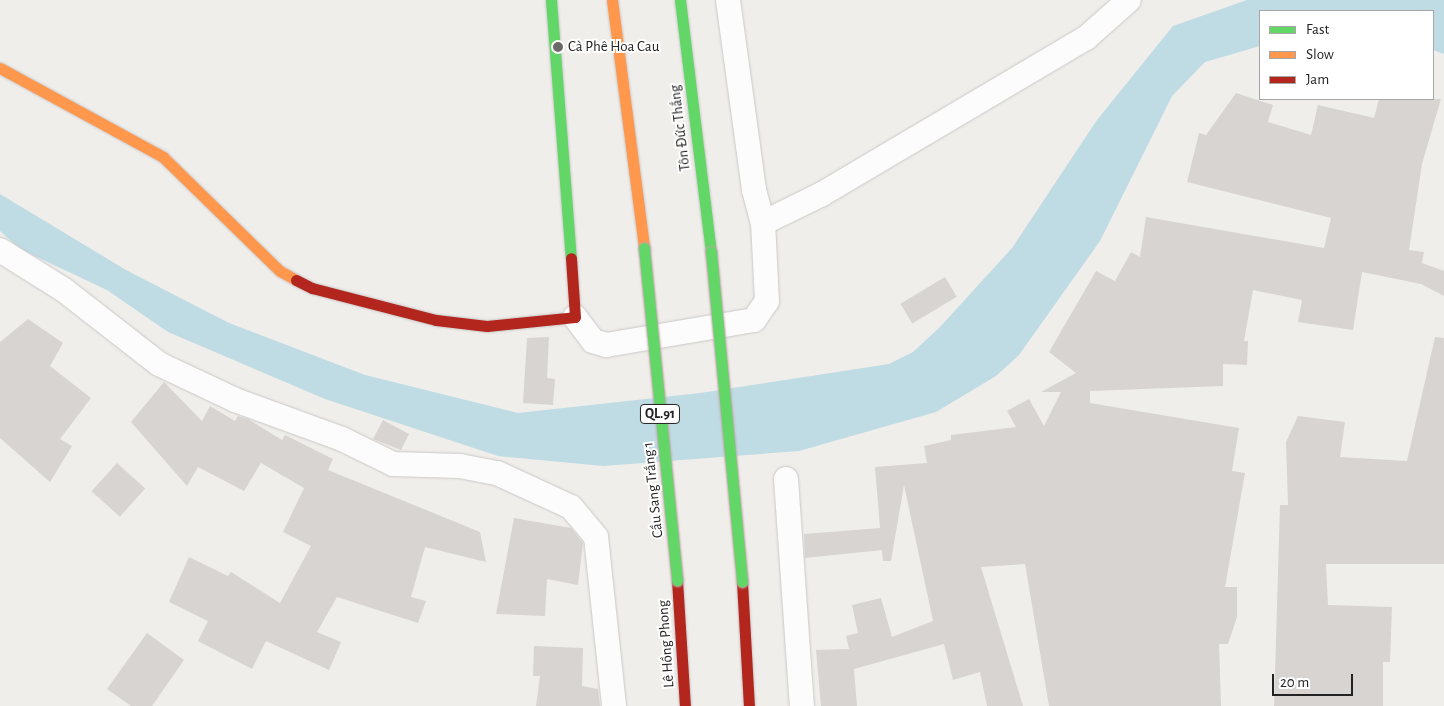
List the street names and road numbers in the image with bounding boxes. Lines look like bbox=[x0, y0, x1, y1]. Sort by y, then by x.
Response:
street label: Tôn Đức Thắng bbox=[666, 84, 694, 172]
road number: QL.91 bbox=[639, 402, 681, 426]
street label: Cầu Sang Trắng 1 bbox=[639, 441, 667, 539]
street label: Lê Hồng Phong bbox=[654, 599, 678, 689]

